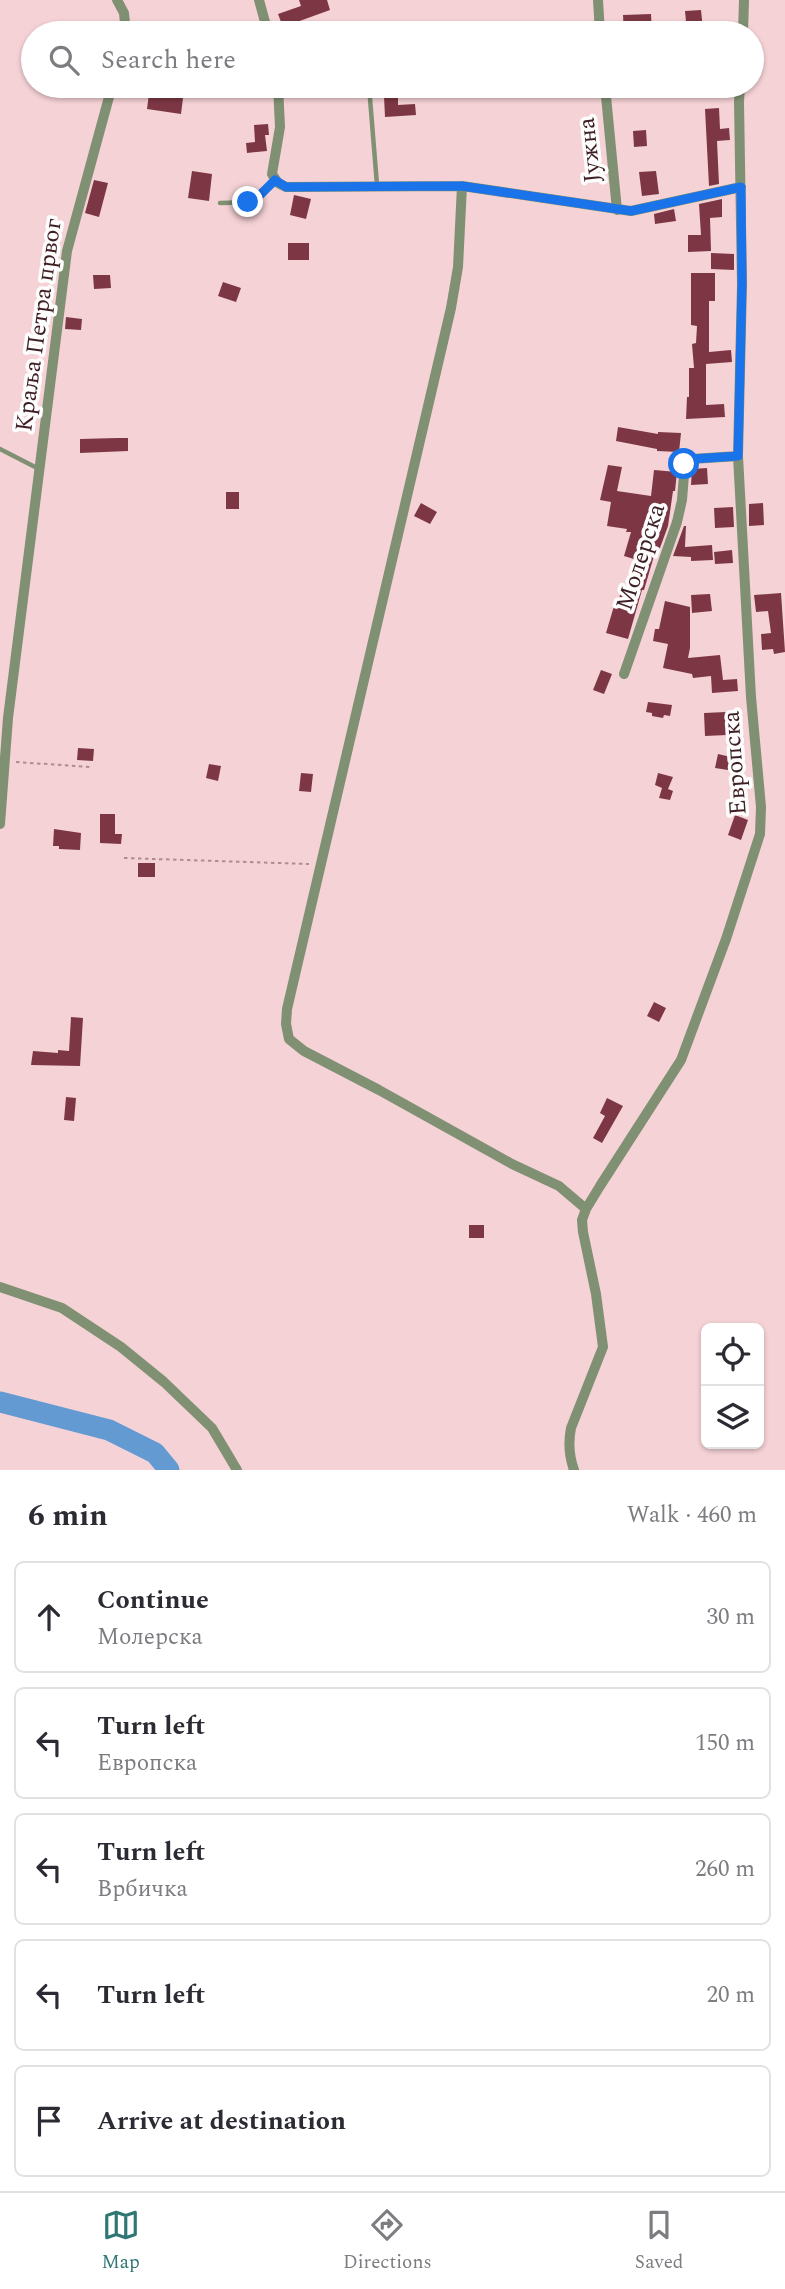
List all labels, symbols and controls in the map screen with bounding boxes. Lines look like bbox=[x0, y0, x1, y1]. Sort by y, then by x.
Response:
search box bbox=[21, 21, 764, 98]
text: Search here bbox=[101, 40, 236, 80]
icon: search bbox=[45, 41, 83, 79]
street label: Јужна bbox=[569, 115, 611, 184]
route end bbox=[232, 186, 263, 217]
street label: Краља Петра првог bbox=[6, 216, 72, 434]
route start bbox=[668, 448, 699, 479]
street label: Молерска bbox=[607, 499, 675, 615]
street label: Европска bbox=[713, 709, 757, 816]
map controls bbox=[701, 1323, 764, 1449]
button: locate bbox=[701, 1323, 764, 1386]
button: layers bbox=[701, 1386, 764, 1449]
text: 6 min bbox=[28, 1493, 108, 1539]
text: Walk · 460 m bbox=[627, 1498, 757, 1533]
text: Continue bbox=[97, 1580, 209, 1620]
icon: ahead bbox=[30, 1598, 68, 1636]
text: 30 m bbox=[706, 1600, 755, 1635]
text: Молерска bbox=[97, 1620, 203, 1655]
text: Turn left bbox=[97, 1706, 205, 1746]
icon: left bbox=[30, 1724, 68, 1762]
text: 150 m bbox=[695, 1726, 755, 1761]
text: Европска bbox=[97, 1746, 197, 1781]
text: Turn left bbox=[97, 1832, 205, 1872]
icon: left bbox=[30, 1850, 68, 1888]
text: 260 m bbox=[695, 1852, 755, 1887]
text: Врбичка bbox=[97, 1872, 188, 1907]
text: Turn left bbox=[97, 1975, 205, 2015]
icon: left bbox=[30, 1976, 68, 2014]
text: 20 m bbox=[706, 1978, 755, 2013]
text: Arrive at destination bbox=[97, 2101, 346, 2141]
icon: arrive bbox=[30, 2102, 68, 2140]
tab: Map bbox=[102, 2206, 140, 2277]
tab: Directions bbox=[343, 2206, 432, 2277]
tab: Saved bbox=[635, 2206, 683, 2277]

